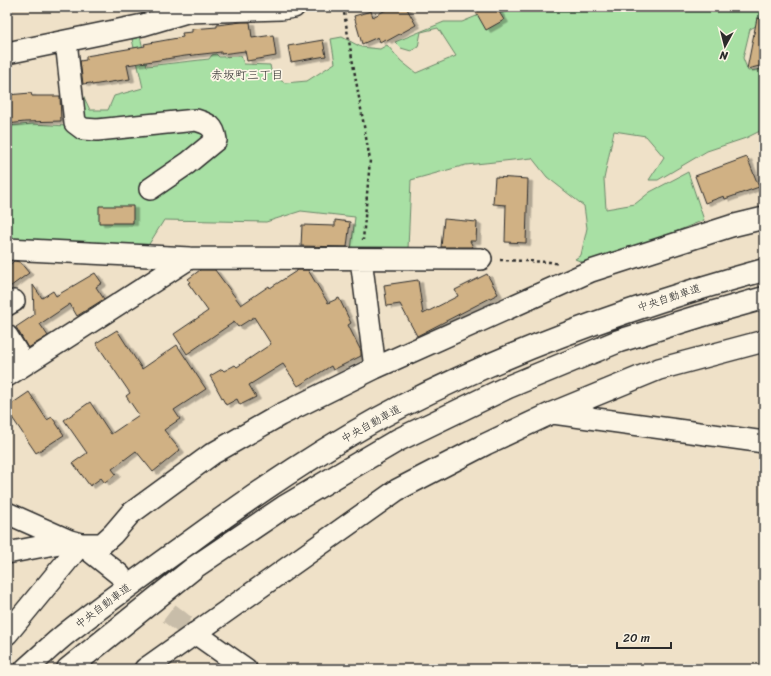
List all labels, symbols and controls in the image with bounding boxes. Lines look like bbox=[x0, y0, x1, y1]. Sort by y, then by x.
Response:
north arrow bbox=[705, 26, 745, 66]
text: N bbox=[719, 45, 730, 65]
district label: 赤坂町三丁目 bbox=[211, 64, 283, 86]
street label: 中央自動車道 bbox=[635, 279, 703, 317]
street label: 中央自動車道 bbox=[338, 400, 404, 448]
street label: 中央自動車道 bbox=[71, 579, 135, 633]
scale bar bbox=[617, 624, 671, 650]
text: 20 m bbox=[623, 627, 650, 649]

